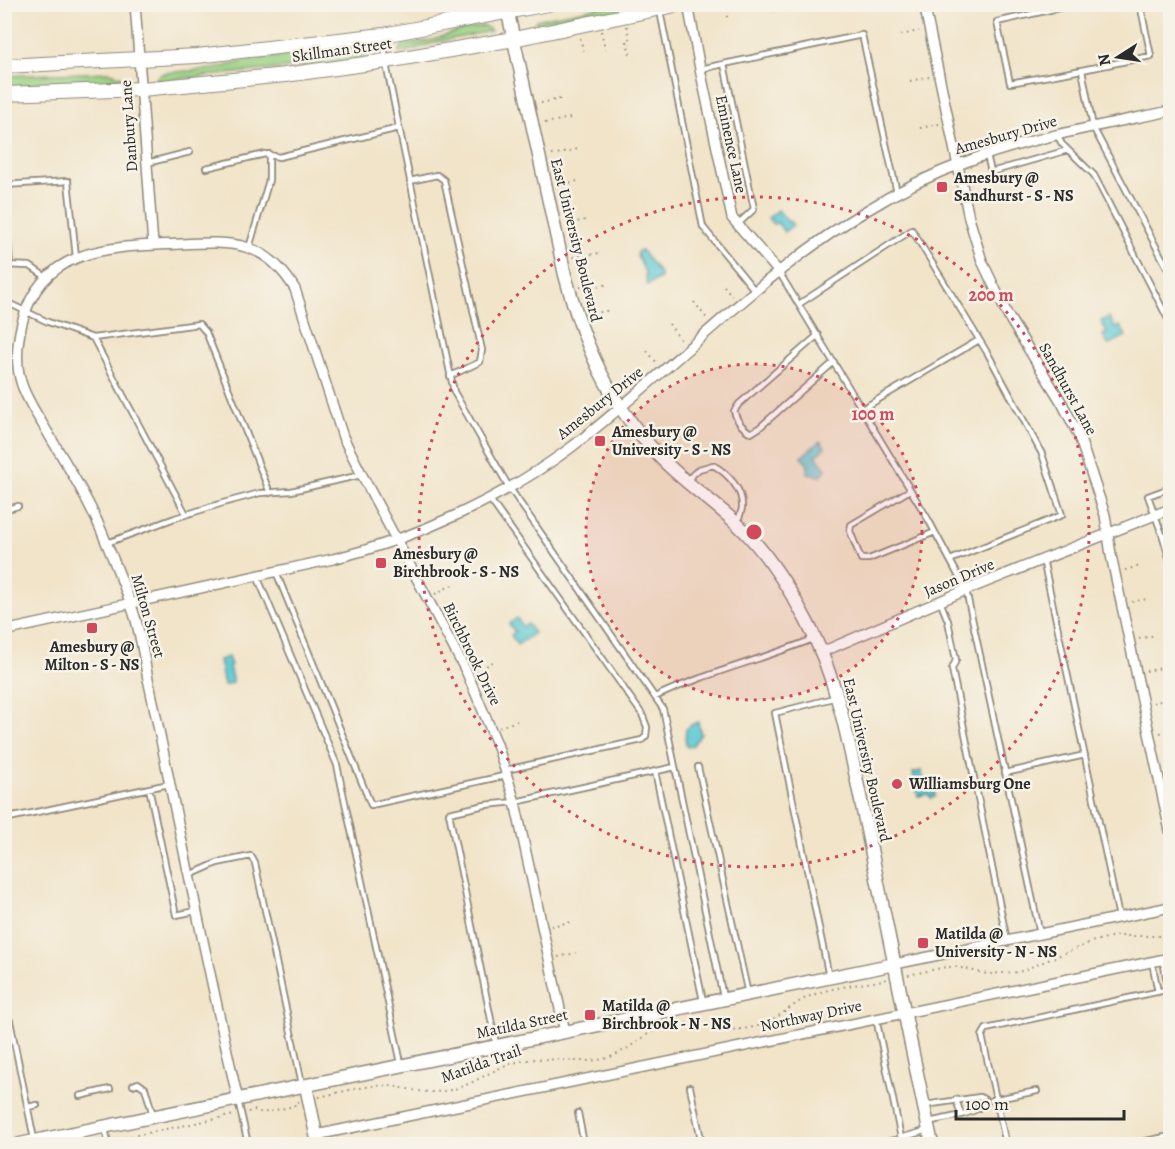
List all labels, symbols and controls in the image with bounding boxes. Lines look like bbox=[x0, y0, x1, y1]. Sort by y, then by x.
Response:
north arrow bbox=[1088, 27, 1148, 87]
street label: Skillman Street bbox=[291, 32, 393, 68]
text: N bbox=[1092, 52, 1116, 68]
street label: Danbury Lane bbox=[115, 79, 143, 173]
street label: Eminence Lane bbox=[710, 93, 752, 195]
street label: Amesbury Drive bbox=[951, 110, 1060, 160]
street label: East University Boulevard bbox=[545, 156, 607, 325]
place label: Amesbury @ Sandhurst - S - NS bbox=[953, 167, 1074, 207]
marker: Amesbury @ Sandhurst - S - NS bbox=[935, 180, 949, 194]
text: 200 m bbox=[968, 283, 1014, 307]
street label: Sandhurst Lane bbox=[1033, 339, 1103, 439]
street label: Amesbury Drive bbox=[551, 361, 648, 445]
text: 100 m bbox=[852, 402, 894, 426]
place label: Amesbury @ University - S - NS bbox=[611, 421, 731, 461]
marker: Amesbury @ University - S - NS bbox=[593, 434, 607, 448]
centre of rings bbox=[744, 522, 764, 542]
place label: Amesbury @ Birchbrook - S - NS bbox=[392, 543, 519, 583]
street label: Jason Drive bbox=[920, 553, 998, 603]
marker: Amesbury @ Birchbrook - S - NS bbox=[374, 556, 388, 570]
street label: Milton Street bbox=[126, 571, 170, 661]
street label: Birchbrook Drive bbox=[438, 599, 506, 709]
marker: Amesbury @ Milton - S - NS bbox=[85, 621, 99, 635]
place label: Amesbury @ Milton - S - NS bbox=[45, 636, 139, 676]
street label: East University Boulevard bbox=[837, 676, 897, 845]
place label: Williamsburg One bbox=[908, 773, 1031, 795]
marker: Williamsburg One bbox=[890, 777, 904, 791]
place label: Matilda @ University - N - NS bbox=[935, 923, 1057, 963]
marker: Matilda @ University - N - NS bbox=[916, 936, 930, 950]
place label: Matilda @ Birchbrook - N - NS bbox=[602, 995, 731, 1035]
street label: Northway Drive bbox=[758, 995, 864, 1037]
street label: Matilda Street bbox=[474, 1004, 570, 1044]
marker: Matilda @ Birchbrook - N - NS bbox=[583, 1008, 597, 1022]
street label: Matilda Trail bbox=[438, 1039, 524, 1089]
scale bar bbox=[956, 1083, 1124, 1121]
text: 100 m bbox=[965, 1092, 1009, 1116]

